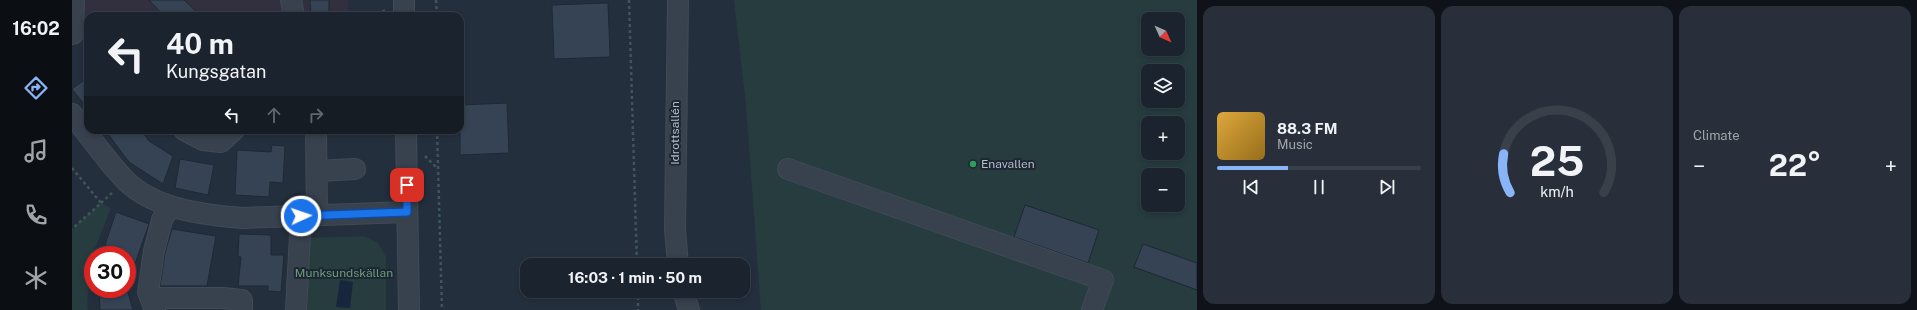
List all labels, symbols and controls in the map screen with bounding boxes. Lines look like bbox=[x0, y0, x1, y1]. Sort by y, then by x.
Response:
north arrow bbox=[1141, 12, 1185, 56]
map controls bbox=[1141, 12, 1185, 212]
text: 16:02 bbox=[12, 18, 60, 39]
text: 40 m bbox=[166, 27, 234, 60]
icon: left bbox=[100, 28, 152, 80]
text: Kungsgatan bbox=[166, 61, 266, 82]
button: layers bbox=[1141, 64, 1185, 108]
icon: directions bbox=[22, 74, 50, 102]
street label: Idrottsallén bbox=[668, 101, 682, 165]
icon: left bbox=[221, 104, 243, 126]
icon: ahead bbox=[263, 104, 285, 126]
icon: right bbox=[305, 104, 327, 126]
button: + bbox=[1141, 116, 1185, 160]
text: 88.3 FM bbox=[1277, 120, 1337, 137]
text: Climate bbox=[1693, 128, 1740, 143]
text: 25 bbox=[1530, 136, 1584, 185]
icon: music bbox=[22, 137, 50, 165]
text: Music bbox=[1277, 137, 1313, 152]
text: 22° bbox=[1769, 147, 1821, 183]
text: − bbox=[1693, 153, 1705, 179]
text: + bbox=[1885, 153, 1897, 179]
place label: Enavallen bbox=[981, 157, 1035, 171]
marker: Enavallen bbox=[968, 159, 978, 169]
pin bbox=[390, 168, 424, 202]
button: − bbox=[1141, 168, 1185, 212]
icon: arrive bbox=[396, 174, 418, 196]
icon: previous bbox=[1240, 176, 1262, 198]
icon: pause bbox=[1308, 176, 1330, 198]
icon: next bbox=[1376, 176, 1398, 198]
text: km/h bbox=[1540, 183, 1574, 200]
position arrow bbox=[280, 195, 322, 237]
icon: phone bbox=[22, 201, 50, 229]
speed limit sign: 30 bbox=[84, 246, 136, 298]
icon: climate bbox=[22, 264, 50, 292]
park label: Munksundskällan bbox=[295, 266, 393, 280]
text: 16:03 · 1 min · 50 m bbox=[568, 269, 702, 286]

